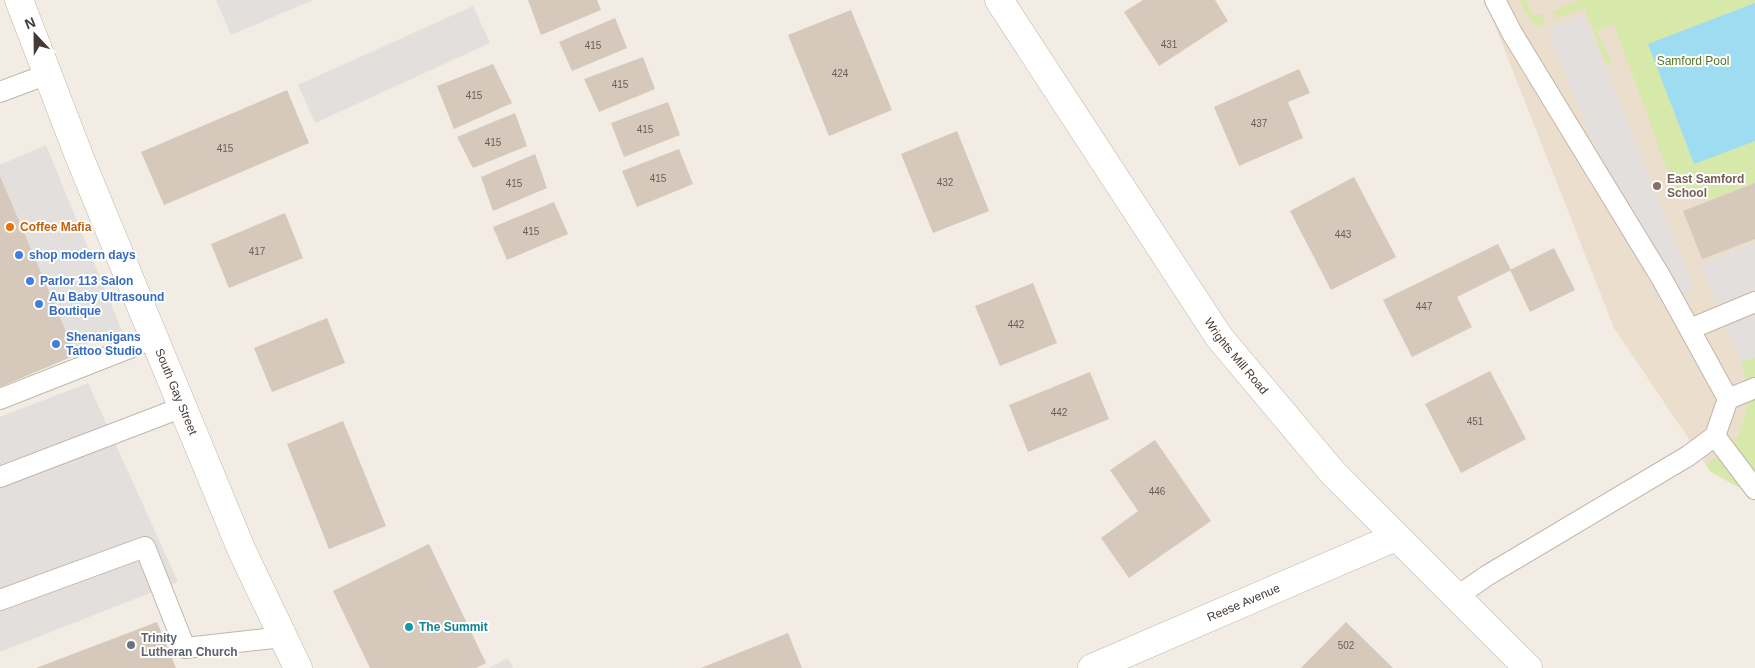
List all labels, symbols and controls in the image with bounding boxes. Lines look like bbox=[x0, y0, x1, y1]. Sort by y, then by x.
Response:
north arrow bbox=[10, 10, 60, 60]
text: N bbox=[22, 14, 38, 32]
house number: 431 bbox=[1161, 39, 1178, 50]
house number: 415 bbox=[585, 40, 602, 51]
park label: Samford Pool bbox=[1657, 54, 1729, 68]
house number: 424 bbox=[832, 68, 849, 79]
house number: 415 bbox=[612, 79, 629, 90]
house number: 415 bbox=[466, 90, 483, 101]
house number: 437 bbox=[1251, 118, 1268, 129]
house number: 415 bbox=[637, 124, 654, 135]
house number: 415 bbox=[485, 137, 502, 148]
house number: 415 bbox=[217, 143, 234, 154]
place label: East Samford School bbox=[1667, 172, 1744, 200]
house number: 415 bbox=[650, 173, 667, 184]
house number: 432 bbox=[937, 177, 954, 188]
house number: 415 bbox=[506, 178, 523, 189]
marker: East Samford School bbox=[1651, 180, 1663, 192]
place label: Coffee Mafia bbox=[20, 220, 92, 234]
marker: Coffee Mafia bbox=[4, 221, 16, 233]
house number: 415 bbox=[523, 226, 540, 237]
house number: 443 bbox=[1335, 229, 1352, 240]
house number: 417 bbox=[249, 246, 266, 257]
place label: shop modern days bbox=[29, 248, 136, 262]
marker: shop modern days bbox=[13, 249, 25, 261]
place label: Parlor 113 Salon bbox=[40, 274, 133, 288]
marker: Parlor 113 Salon bbox=[24, 275, 36, 287]
place label: Au Baby Ultrasound Boutique bbox=[49, 290, 164, 318]
marker: Au Baby Ultrasound Boutique bbox=[33, 298, 45, 310]
house number: 447 bbox=[1416, 301, 1433, 312]
street label: Wrights Mill Road bbox=[1201, 315, 1271, 397]
house number: 442 bbox=[1008, 319, 1025, 330]
place label: Shenanigans Tattoo Studio bbox=[66, 330, 142, 358]
marker: Shenanigans Tattoo Studio bbox=[50, 338, 62, 350]
street label: South Gay Street bbox=[152, 346, 201, 437]
house number: 442 bbox=[1051, 407, 1068, 418]
house number: 451 bbox=[1467, 416, 1484, 427]
house number: 446 bbox=[1149, 486, 1166, 497]
street label: Reese Avenue bbox=[1205, 581, 1282, 625]
place label: The Summit bbox=[419, 620, 488, 634]
marker: The Summit bbox=[403, 621, 415, 633]
place label: Trinity Lutheran Church bbox=[141, 631, 238, 659]
marker: Trinity Lutheran Church bbox=[125, 639, 137, 651]
house number: 502 bbox=[1338, 640, 1355, 651]

